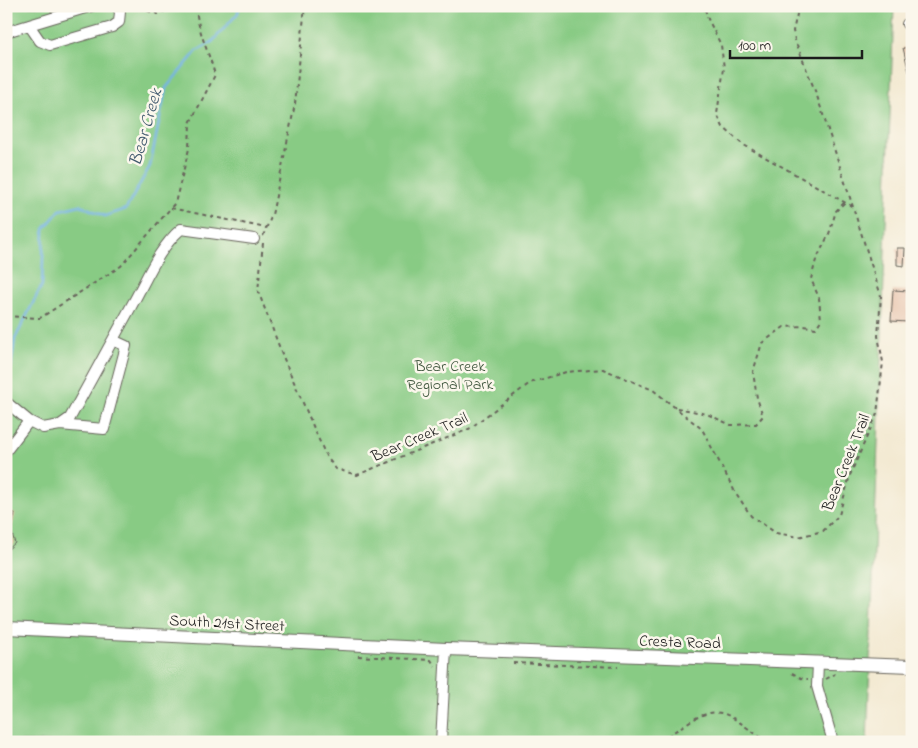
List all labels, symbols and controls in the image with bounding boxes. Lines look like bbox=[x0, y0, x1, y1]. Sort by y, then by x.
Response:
scale bar bbox=[730, 28, 863, 60]
text: 100 m bbox=[738, 35, 771, 57]
water label: Bear Creek bbox=[123, 85, 171, 169]
park label: Bear Creek Regional Park bbox=[407, 355, 494, 397]
street label: Bear Creek Trail bbox=[367, 407, 472, 469]
street label: Bear Creek Trail bbox=[816, 410, 877, 516]
street label: South 21st Street bbox=[169, 609, 286, 639]
street label: Cresta Road bbox=[639, 630, 721, 656]

